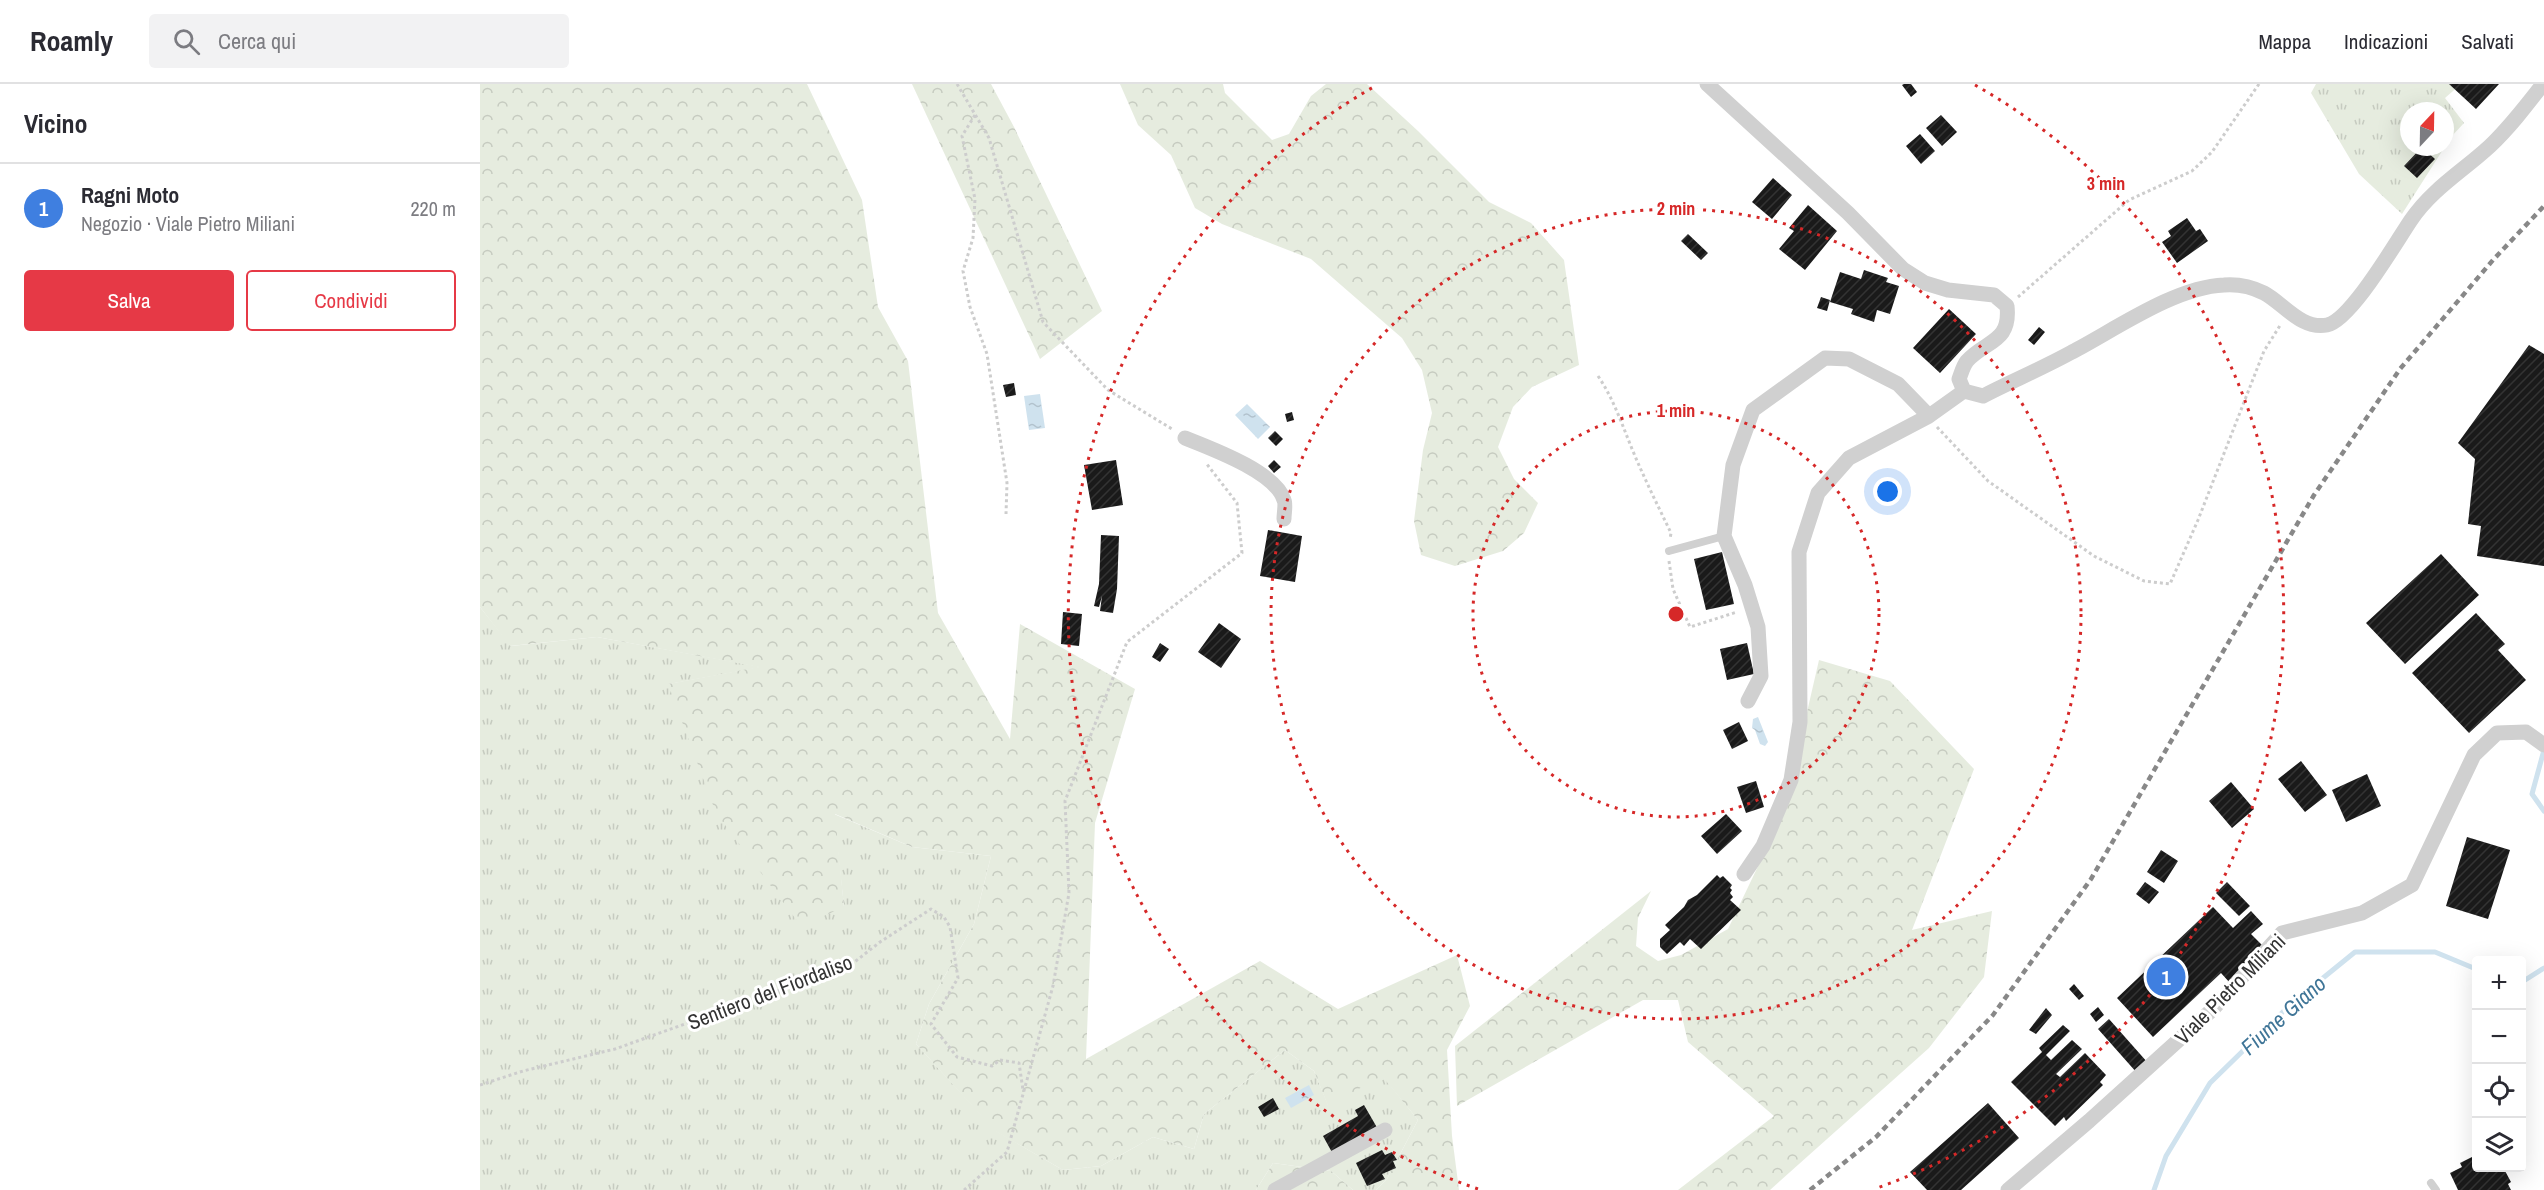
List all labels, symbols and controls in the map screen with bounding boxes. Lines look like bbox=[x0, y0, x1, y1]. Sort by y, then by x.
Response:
search box bbox=[149, 14, 569, 68]
text: Roamly bbox=[30, 22, 113, 60]
icon: search bbox=[170, 25, 203, 58]
text: Cerca qui bbox=[218, 26, 296, 56]
text: Mappa bbox=[2258, 27, 2311, 56]
text: Indicazioni bbox=[2344, 27, 2428, 56]
text: Salvati bbox=[2461, 27, 2514, 56]
north arrow bbox=[2400, 102, 2454, 156]
text: Vicino bbox=[24, 106, 88, 141]
text: 3 min bbox=[2087, 171, 2125, 196]
text: Ragni Moto bbox=[81, 180, 179, 210]
text: 1 bbox=[39, 195, 48, 222]
text: 220 m bbox=[410, 195, 456, 222]
text: 2 min bbox=[1657, 196, 1695, 221]
text: Negozio · Viale Pietro Miliani bbox=[81, 210, 295, 237]
button: Salva bbox=[24, 270, 234, 331]
button: Condividi bbox=[246, 270, 456, 331]
text: 1 min bbox=[1657, 398, 1695, 423]
your location bbox=[1873, 477, 1902, 506]
centre of rings bbox=[1666, 604, 1686, 624]
street label: Viale Pietro Miliani bbox=[2168, 927, 2292, 1051]
street label: Sentiero del Fiordaliso bbox=[683, 947, 857, 1037]
pin: 1 bbox=[2146, 954, 2186, 1000]
map controls bbox=[2472, 956, 2526, 1172]
button: + bbox=[2472, 956, 2526, 1010]
water label: Fiume Giano bbox=[2234, 969, 2332, 1061]
button: − bbox=[2472, 1010, 2526, 1064]
button: locate bbox=[2472, 1064, 2526, 1118]
button: layers bbox=[2472, 1118, 2526, 1172]

